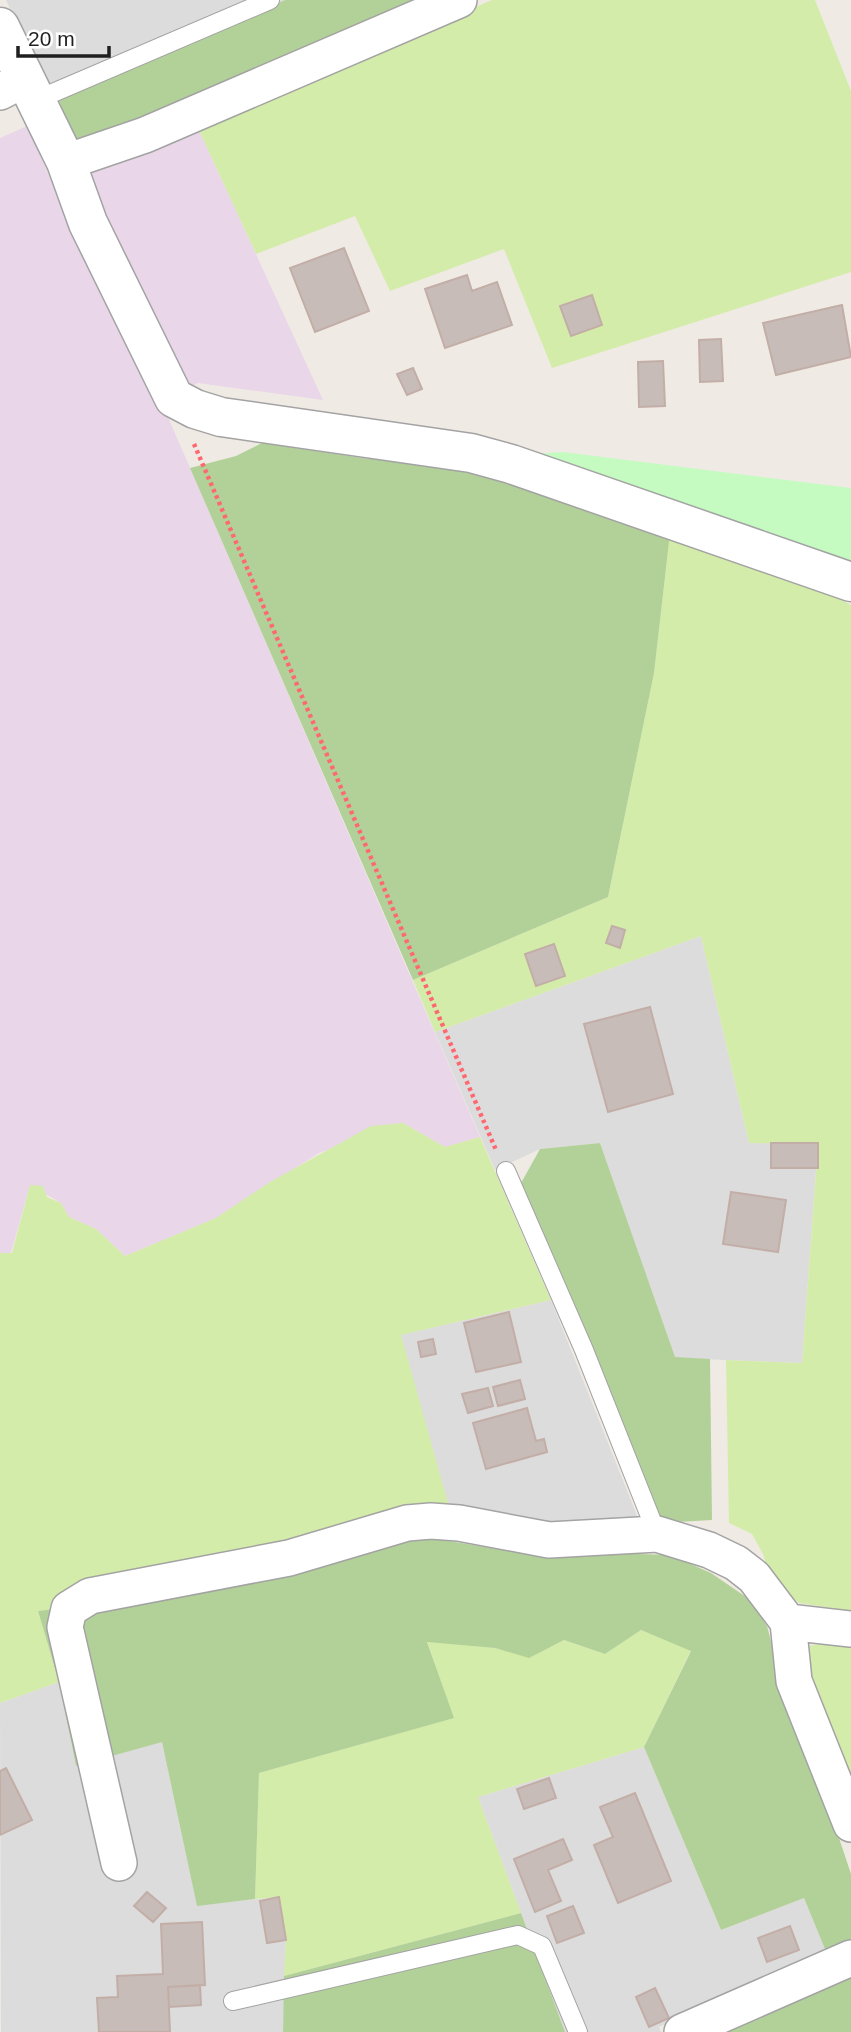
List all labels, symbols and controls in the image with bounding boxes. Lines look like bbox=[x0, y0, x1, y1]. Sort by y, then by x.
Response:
scale bar bbox=[18, 14, 108, 58]
text: 20 m bbox=[28, 27, 75, 50]

